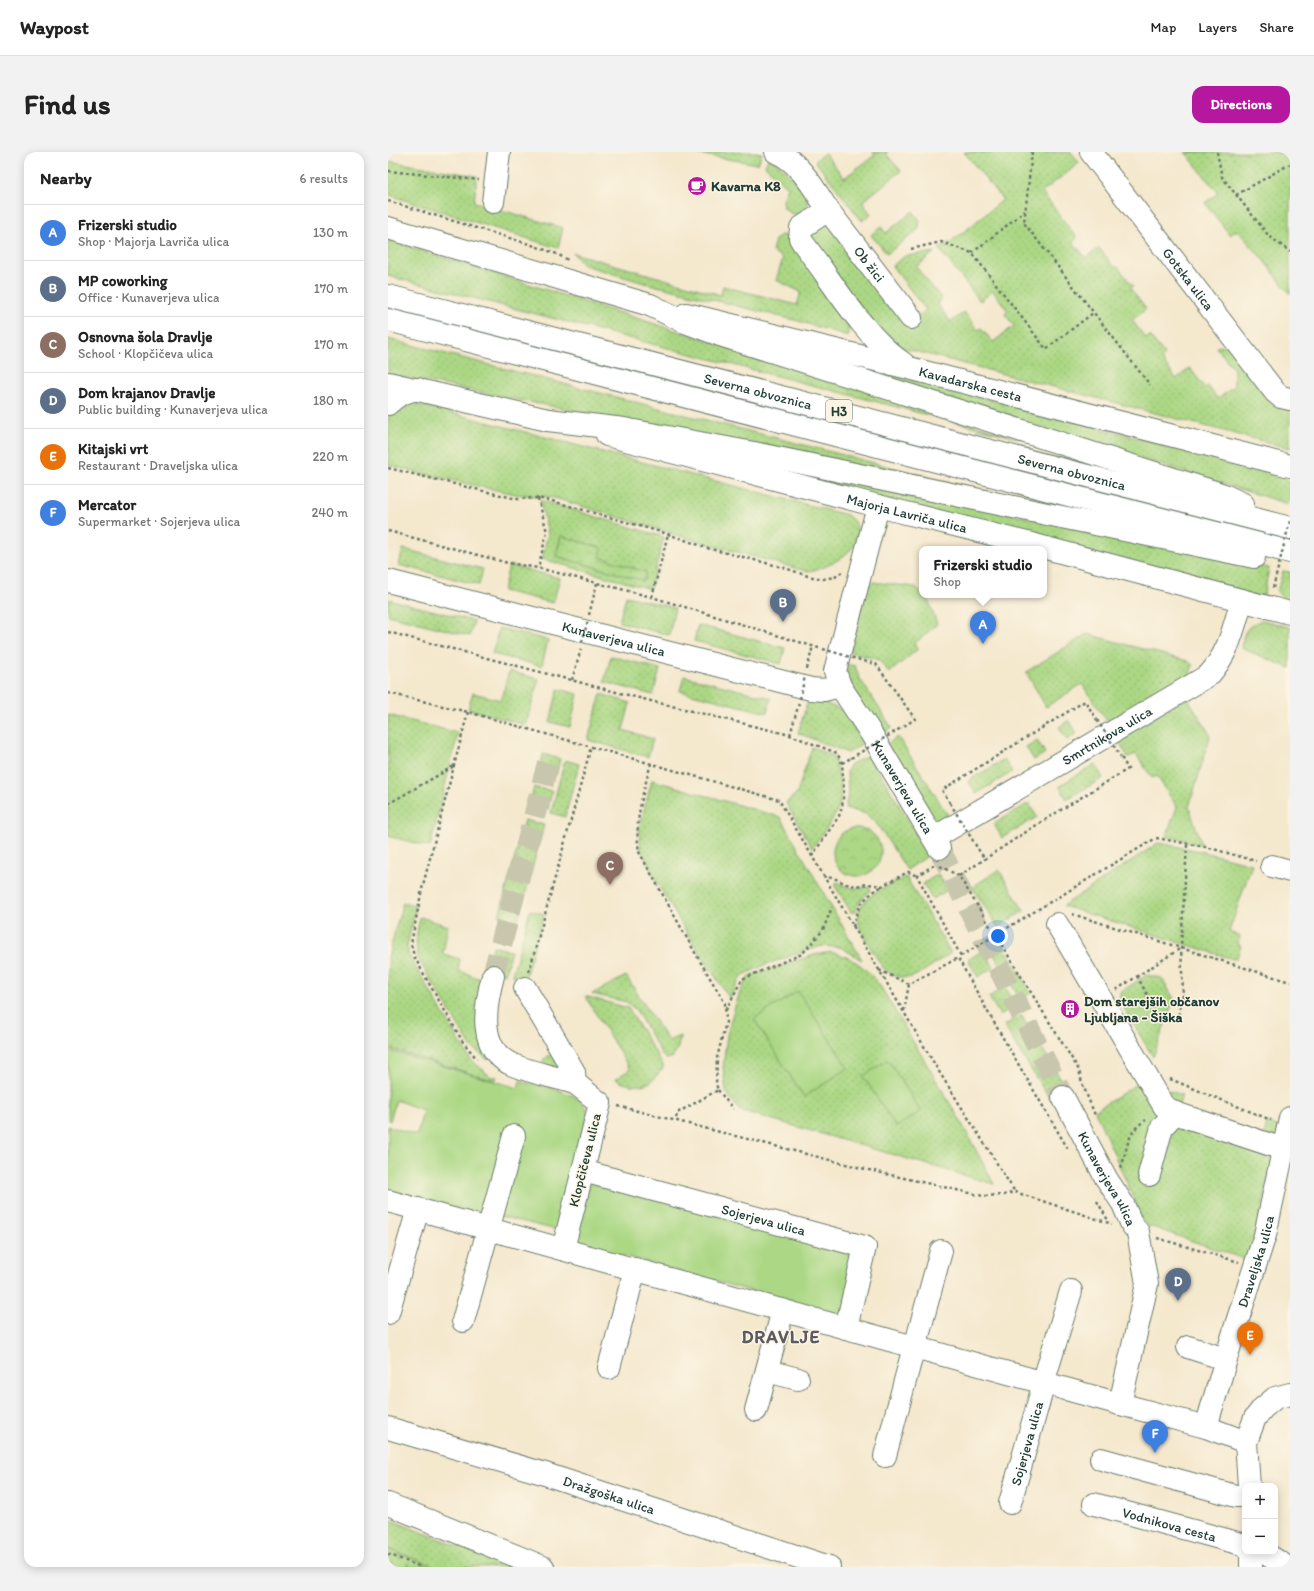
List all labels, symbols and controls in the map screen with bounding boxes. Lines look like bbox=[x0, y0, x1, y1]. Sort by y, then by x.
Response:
text: Waypost bbox=[20, 16, 89, 39]
text: Map bbox=[1151, 19, 1176, 36]
text: Layers bbox=[1198, 19, 1237, 36]
text: Share bbox=[1259, 19, 1294, 36]
button: Directions bbox=[1192, 86, 1290, 123]
text: Find us bbox=[24, 87, 111, 121]
text: Nearby bbox=[40, 168, 92, 188]
text: 6 results bbox=[300, 171, 348, 186]
cafe icon: Kavarna K8 bbox=[686, 175, 708, 197]
place label: Kavarna K8 bbox=[711, 178, 781, 195]
text: Frizerski studio bbox=[78, 216, 177, 234]
text: A bbox=[49, 225, 57, 240]
text: 130 m bbox=[313, 225, 348, 240]
text: Shop · Majorja Lavriča ulica bbox=[78, 234, 229, 249]
street label: Ob žici bbox=[850, 243, 889, 285]
street label: Gotska ulica bbox=[1159, 244, 1218, 314]
text: MP coworking bbox=[78, 272, 168, 290]
text: B bbox=[49, 281, 57, 296]
text: 170 m bbox=[314, 281, 348, 296]
text: Office · Kunaverjeva ulica bbox=[78, 290, 219, 305]
text: Osnovna šola Dravlje bbox=[78, 328, 213, 346]
text: C bbox=[49, 337, 57, 352]
text: 170 m bbox=[314, 337, 348, 352]
text: School · Klopčičeva ulica bbox=[78, 346, 213, 361]
street label: Kavadarska cesta bbox=[917, 362, 1025, 405]
street label: Severna obvoznica bbox=[702, 369, 815, 413]
text: Dom krajanov Dravlje bbox=[78, 384, 215, 402]
text: D bbox=[49, 393, 57, 408]
text: 180 m bbox=[313, 393, 348, 408]
road number: H3 bbox=[826, 400, 852, 422]
text: Public building · Kunaverjeva ulica bbox=[78, 402, 268, 417]
text: Kitajski vrt bbox=[78, 440, 148, 458]
text: E bbox=[49, 449, 57, 464]
text: 220 m bbox=[312, 449, 348, 464]
street label: Severna obvoznica bbox=[1016, 450, 1128, 494]
text: Restaurant · Draveljska ulica bbox=[78, 458, 238, 473]
street label: Majorja Lavriča ulica bbox=[845, 490, 970, 537]
text: Mercator bbox=[78, 496, 136, 514]
text: F bbox=[50, 505, 56, 520]
text: 240 m bbox=[311, 505, 348, 520]
text: Supermarket · Sojerjeva ulica bbox=[78, 514, 240, 529]
popup bbox=[919, 546, 1047, 598]
text: Frizerski studio bbox=[934, 556, 1032, 574]
text: Shop bbox=[934, 574, 961, 589]
pin: B bbox=[770, 589, 796, 622]
pin: A bbox=[970, 611, 996, 644]
street label: Kunaverjeva ulica bbox=[560, 617, 667, 660]
street label: Smrtnikova ulica bbox=[1059, 702, 1156, 769]
street label: Kunaverjeva ulica bbox=[869, 737, 937, 837]
pin: C bbox=[597, 852, 623, 885]
your location bbox=[988, 926, 1008, 946]
place label: Dom starejših občanov Ljubljana - Šiška bbox=[1084, 993, 1220, 1026]
building icon: Dom starejših občanov Ljubljana - Šiška bbox=[1059, 998, 1081, 1020]
street label: Klopčičeva ulica bbox=[565, 1111, 605, 1209]
street label: Kunaverjeva ulica bbox=[1074, 1129, 1140, 1229]
street label: Sojerjeva ulica bbox=[720, 1200, 808, 1239]
street label: Draveljska ulica bbox=[1234, 1213, 1278, 1310]
pin: D bbox=[1165, 1268, 1191, 1301]
pin: E bbox=[1237, 1322, 1263, 1355]
district label: DRAVLJE bbox=[741, 1326, 821, 1348]
street label: Sojerjeva ulica bbox=[1007, 1399, 1047, 1487]
pin: F bbox=[1142, 1420, 1168, 1453]
street label: Dražgoška ulica bbox=[561, 1472, 658, 1518]
map controls bbox=[1242, 1483, 1278, 1555]
button: + bbox=[1242, 1483, 1278, 1519]
street label: Vodnikova cesta bbox=[1120, 1504, 1219, 1546]
button: − bbox=[1242, 1519, 1278, 1555]

